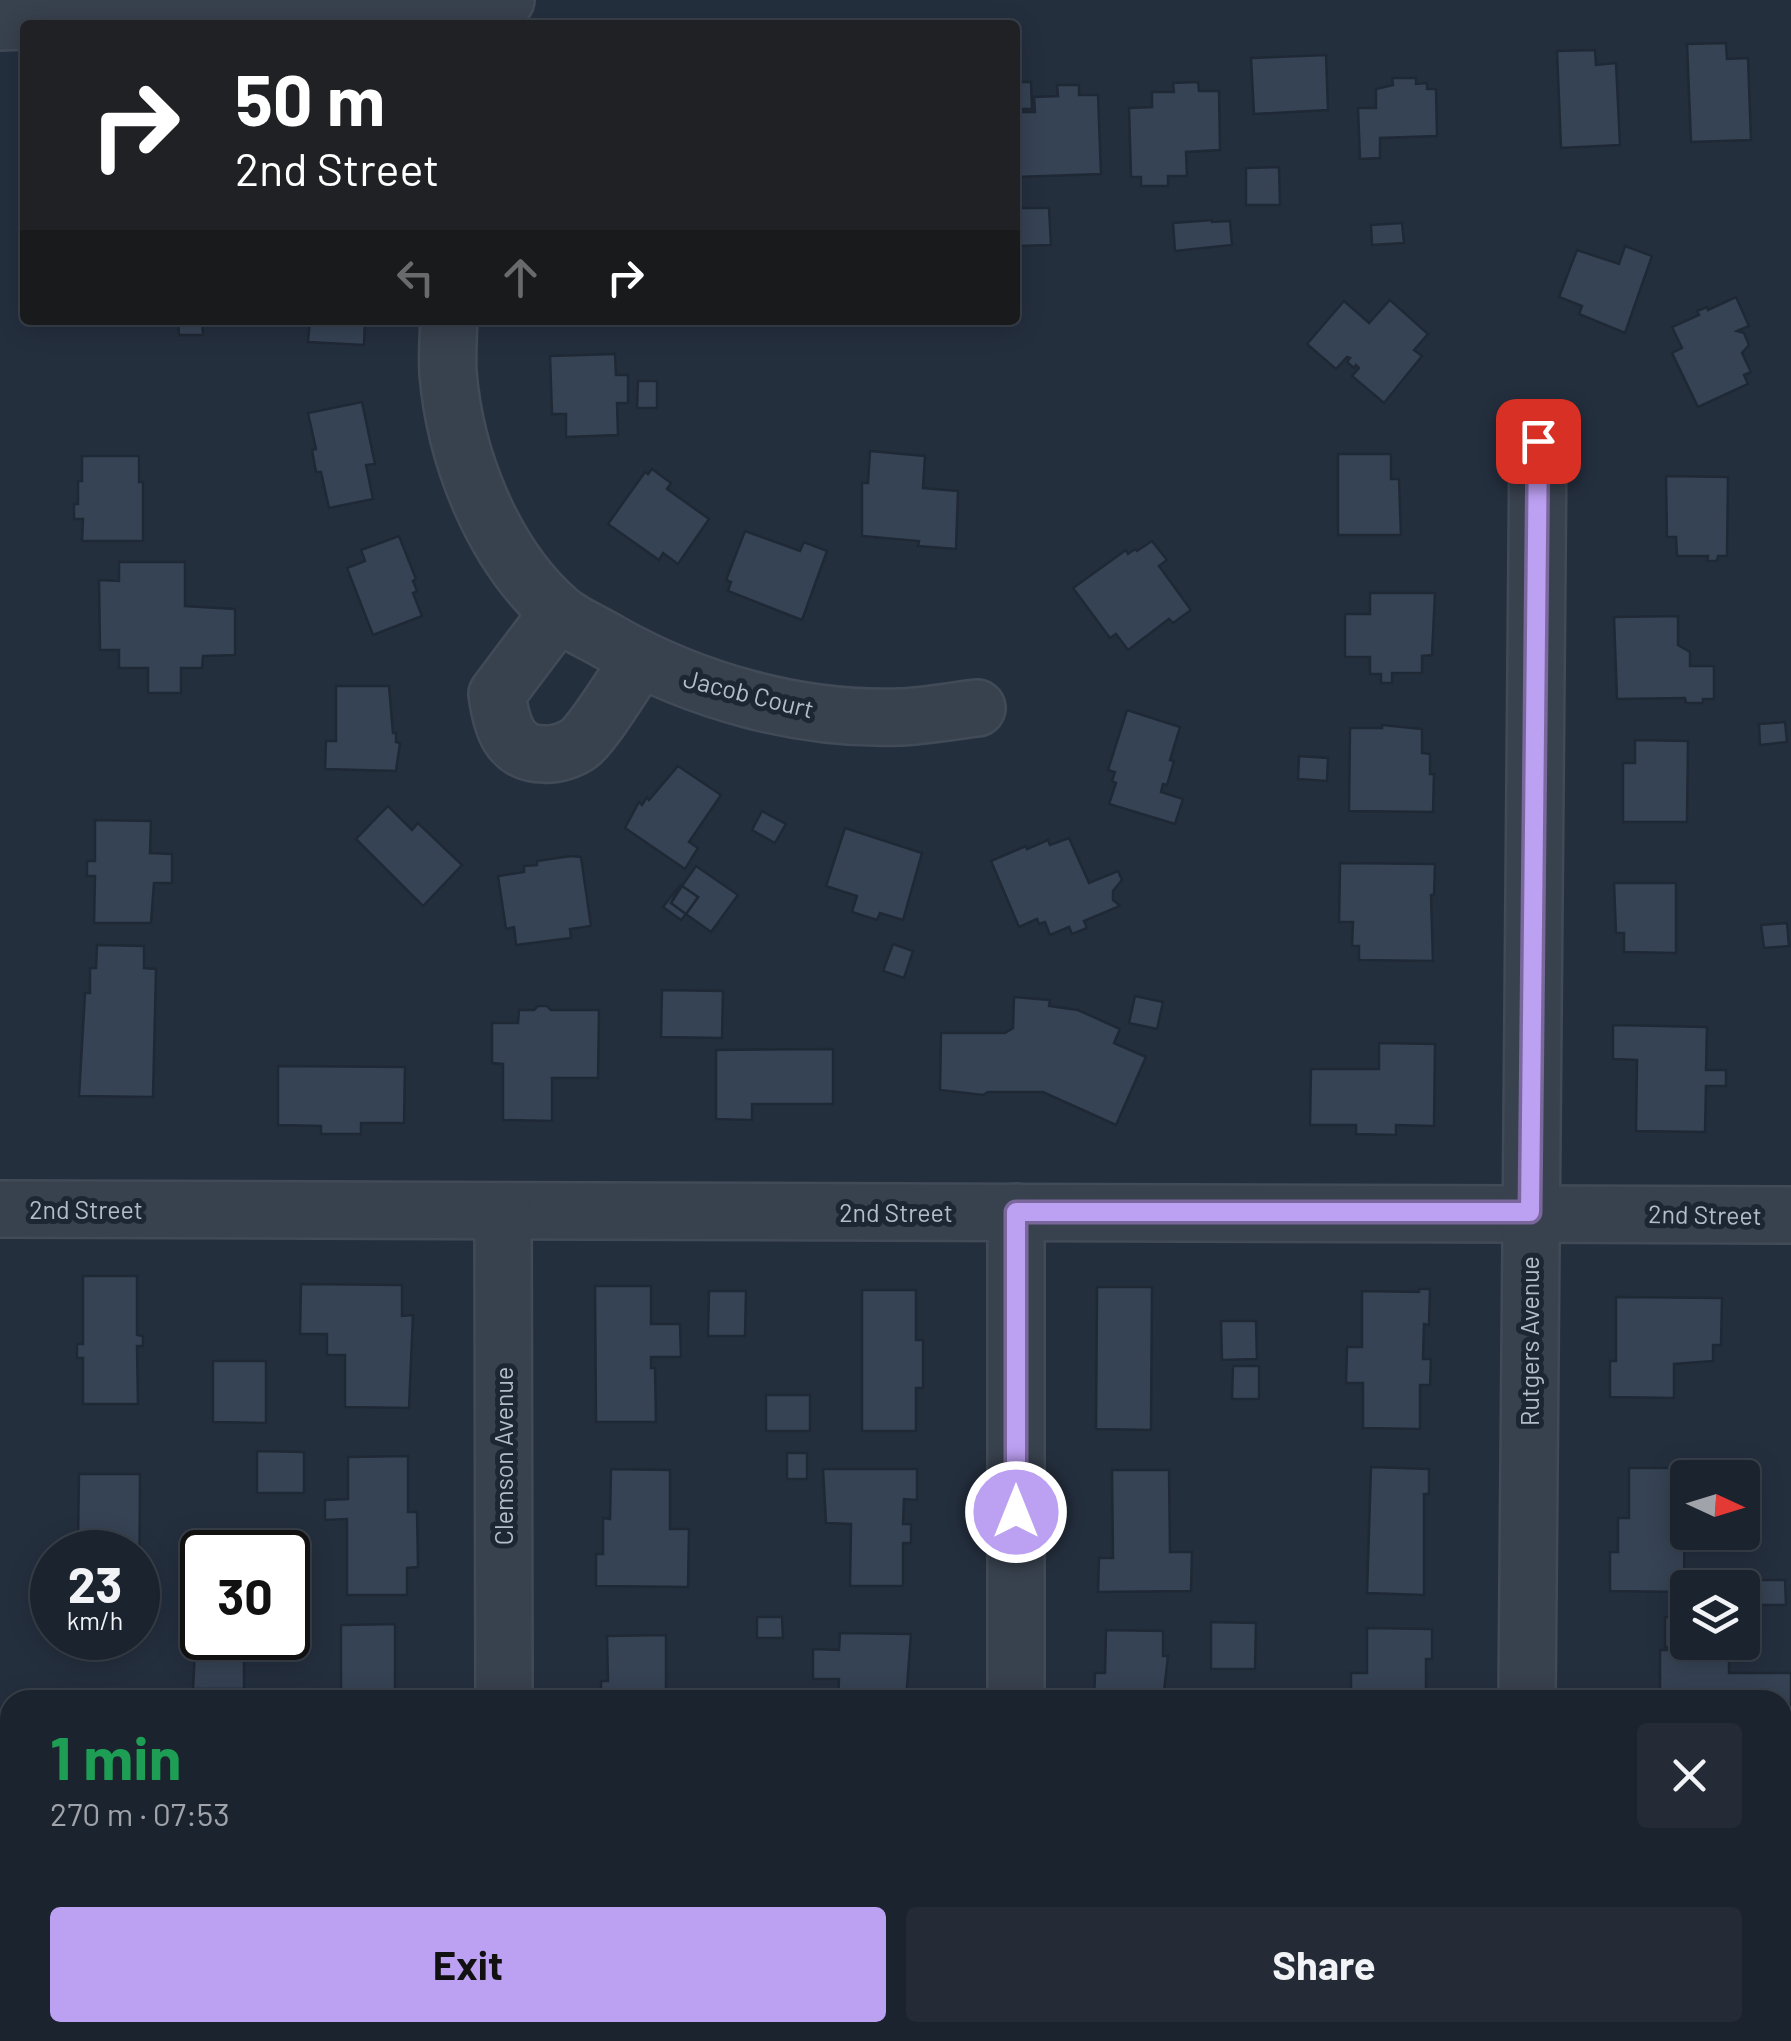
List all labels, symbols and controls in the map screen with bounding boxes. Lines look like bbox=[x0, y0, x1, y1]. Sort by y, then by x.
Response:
text: 50 m bbox=[235, 56, 385, 140]
icon: right bbox=[70, 60, 200, 190]
text: 2nd Street bbox=[235, 141, 439, 195]
icon: left bbox=[388, 250, 443, 305]
icon: ahead bbox=[493, 250, 548, 305]
icon: right bbox=[598, 250, 653, 305]
pin bbox=[1496, 399, 1581, 484]
icon: arrive bbox=[1511, 414, 1566, 469]
street label: Jacob Court bbox=[681, 662, 817, 724]
street label: 2nd Street bbox=[29, 1194, 143, 1224]
street label: 2nd Street bbox=[839, 1197, 953, 1227]
street label: 2nd Street bbox=[1648, 1198, 1762, 1230]
street label: Rutgers Avenue bbox=[1514, 1256, 1544, 1426]
street label: Clemson Avenue bbox=[488, 1367, 518, 1545]
position arrow bbox=[964, 1460, 1068, 1564]
north arrow bbox=[1670, 1460, 1760, 1550]
map controls bbox=[1670, 1460, 1760, 1660]
speed limit sign: 30 bbox=[180, 1530, 310, 1660]
text: 23 bbox=[68, 1553, 122, 1613]
button: layers bbox=[1670, 1570, 1760, 1660]
text: km/h bbox=[67, 1605, 123, 1635]
text: 1 min bbox=[50, 1720, 181, 1792]
button: close bbox=[1637, 1723, 1742, 1828]
text: 270 m · 07:53 bbox=[50, 1794, 230, 1832]
button: Exit bbox=[50, 1907, 886, 2022]
button: Share bbox=[906, 1907, 1742, 2022]

